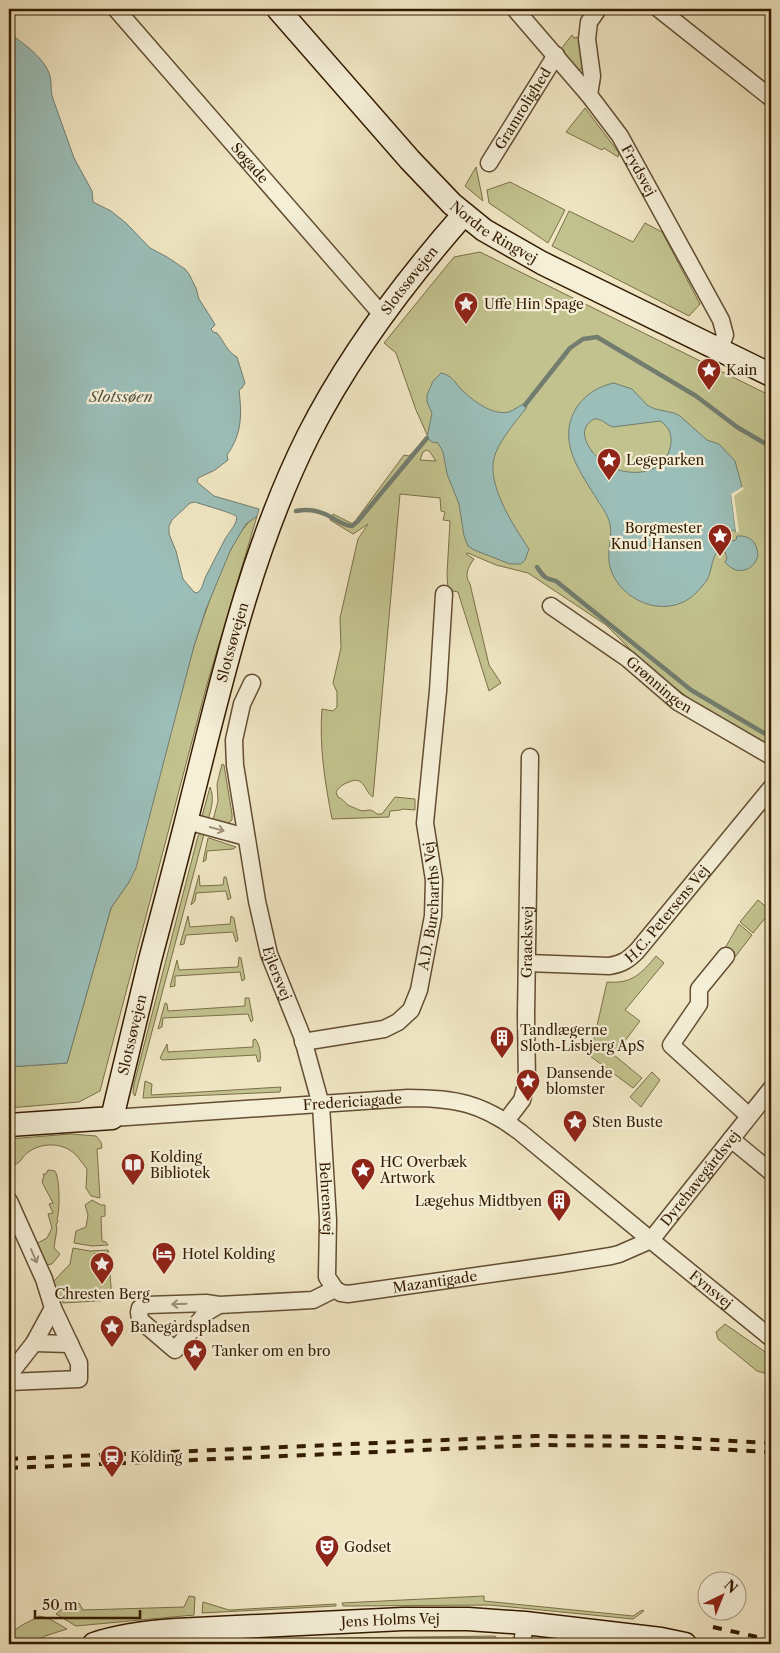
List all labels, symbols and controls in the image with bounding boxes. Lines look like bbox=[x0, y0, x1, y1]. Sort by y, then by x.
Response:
street label: Gramrolighed bbox=[491, 64, 555, 153]
street label: Søgade bbox=[227, 139, 273, 187]
street label: Frydsvej bbox=[617, 141, 660, 199]
street label: Nordre Ringvej bbox=[446, 197, 541, 267]
street label: Slotssøvejen bbox=[377, 242, 442, 318]
place icon: Uffe Hin Spage bbox=[453, 291, 479, 325]
place label: Uffe Hin Spage bbox=[484, 295, 584, 313]
place icon: Kain bbox=[696, 357, 722, 391]
place label: Kain bbox=[726, 361, 758, 379]
water label: Slotssøen bbox=[88, 387, 153, 406]
place icon: Legeparken bbox=[596, 447, 622, 481]
place label: Legeparken bbox=[626, 451, 704, 469]
place label: Borgmester Knud Hansen bbox=[611, 519, 702, 553]
place icon: Borgmester Knud Hansen bbox=[707, 523, 733, 557]
street label: Slotssøvejen bbox=[213, 600, 252, 684]
street label: Grønningen bbox=[622, 652, 695, 717]
one-way arrow bbox=[208, 825, 224, 834]
street label: A.D. Burcharths Vej bbox=[414, 840, 443, 973]
street label: H.C. Petersens Vej bbox=[621, 862, 713, 967]
street label: Graacksvej bbox=[518, 906, 537, 978]
street label: Ejlersvej bbox=[259, 945, 296, 1003]
street label: Slotssøvejen bbox=[114, 992, 150, 1077]
place label: Tandlægerne Sloth-Lisbjerg ApS bbox=[520, 1021, 645, 1055]
building icon: Tandlægerne Sloth-Lisbjerg ApS bbox=[489, 1025, 515, 1059]
place label: Dansende blomster bbox=[546, 1064, 613, 1098]
place icon: Dansende blomster bbox=[515, 1068, 541, 1102]
street label: Fredericiagade bbox=[302, 1089, 403, 1114]
place icon: Sten Buste bbox=[562, 1109, 588, 1143]
place label: Sten Buste bbox=[592, 1113, 663, 1131]
street label: Dyrehavegårdsvej bbox=[656, 1127, 744, 1230]
place label: Kolding Bibliotek bbox=[150, 1148, 211, 1182]
library icon: Kolding Bibliotek bbox=[120, 1152, 146, 1186]
place label: HC Overbæk Artwork bbox=[379, 1153, 468, 1187]
place icon: HC Overbæk Artwork bbox=[350, 1157, 376, 1191]
street label: Behrensvej bbox=[315, 1161, 337, 1236]
building icon: Lægehus Midtbyen bbox=[546, 1188, 572, 1222]
place label: Lægehus Midtbyen bbox=[415, 1192, 542, 1210]
hotel icon: Hotel Kolding bbox=[151, 1241, 177, 1275]
place label: Hotel Kolding bbox=[182, 1245, 276, 1263]
one-way arrow bbox=[30, 1248, 39, 1263]
place icon: Chresten Berg bbox=[89, 1251, 115, 1285]
street label: Fynsvej bbox=[686, 1266, 736, 1312]
street label: Mazantigade bbox=[392, 1267, 479, 1297]
place label: Chresten Berg bbox=[54, 1285, 150, 1303]
one-way arrow bbox=[172, 1299, 188, 1308]
place icon: Banegårdspladsen bbox=[99, 1314, 125, 1348]
place label: Banegårdspladsen bbox=[130, 1318, 250, 1336]
place icon: Tanker om en bro bbox=[182, 1338, 208, 1372]
place label: Tanker om en bro bbox=[212, 1342, 330, 1360]
station icon: Kolding bbox=[99, 1444, 125, 1478]
place label: Kolding bbox=[130, 1448, 183, 1466]
theatre icon: Godset bbox=[314, 1534, 340, 1568]
place label: Godset bbox=[344, 1538, 391, 1556]
north arrow bbox=[698, 1570, 748, 1620]
text: N bbox=[720, 1576, 741, 1597]
scale bar bbox=[35, 1588, 140, 1620]
text: 50 m bbox=[42, 1595, 78, 1614]
street label: Jens Holms Vej bbox=[339, 1610, 440, 1631]

